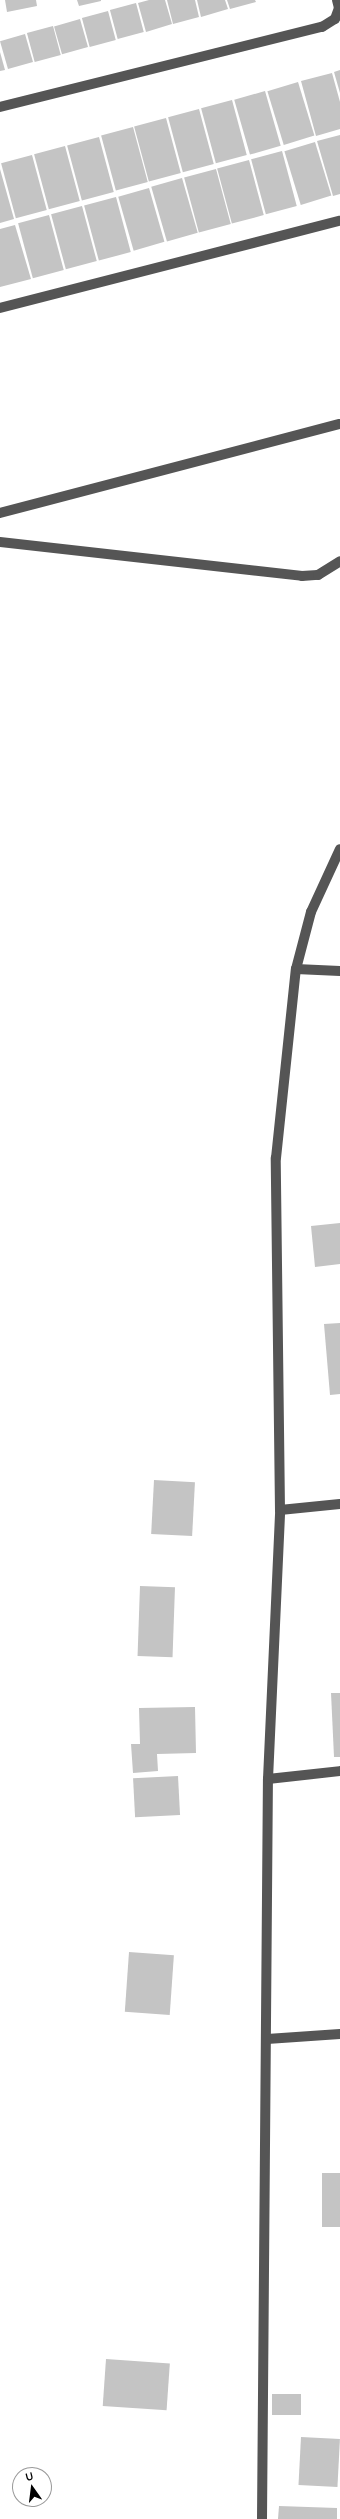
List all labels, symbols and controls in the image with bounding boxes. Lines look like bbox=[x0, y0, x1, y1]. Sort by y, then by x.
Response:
north arrow bbox=[12, 2467, 52, 2507]
text: U bbox=[24, 2469, 35, 2484]

